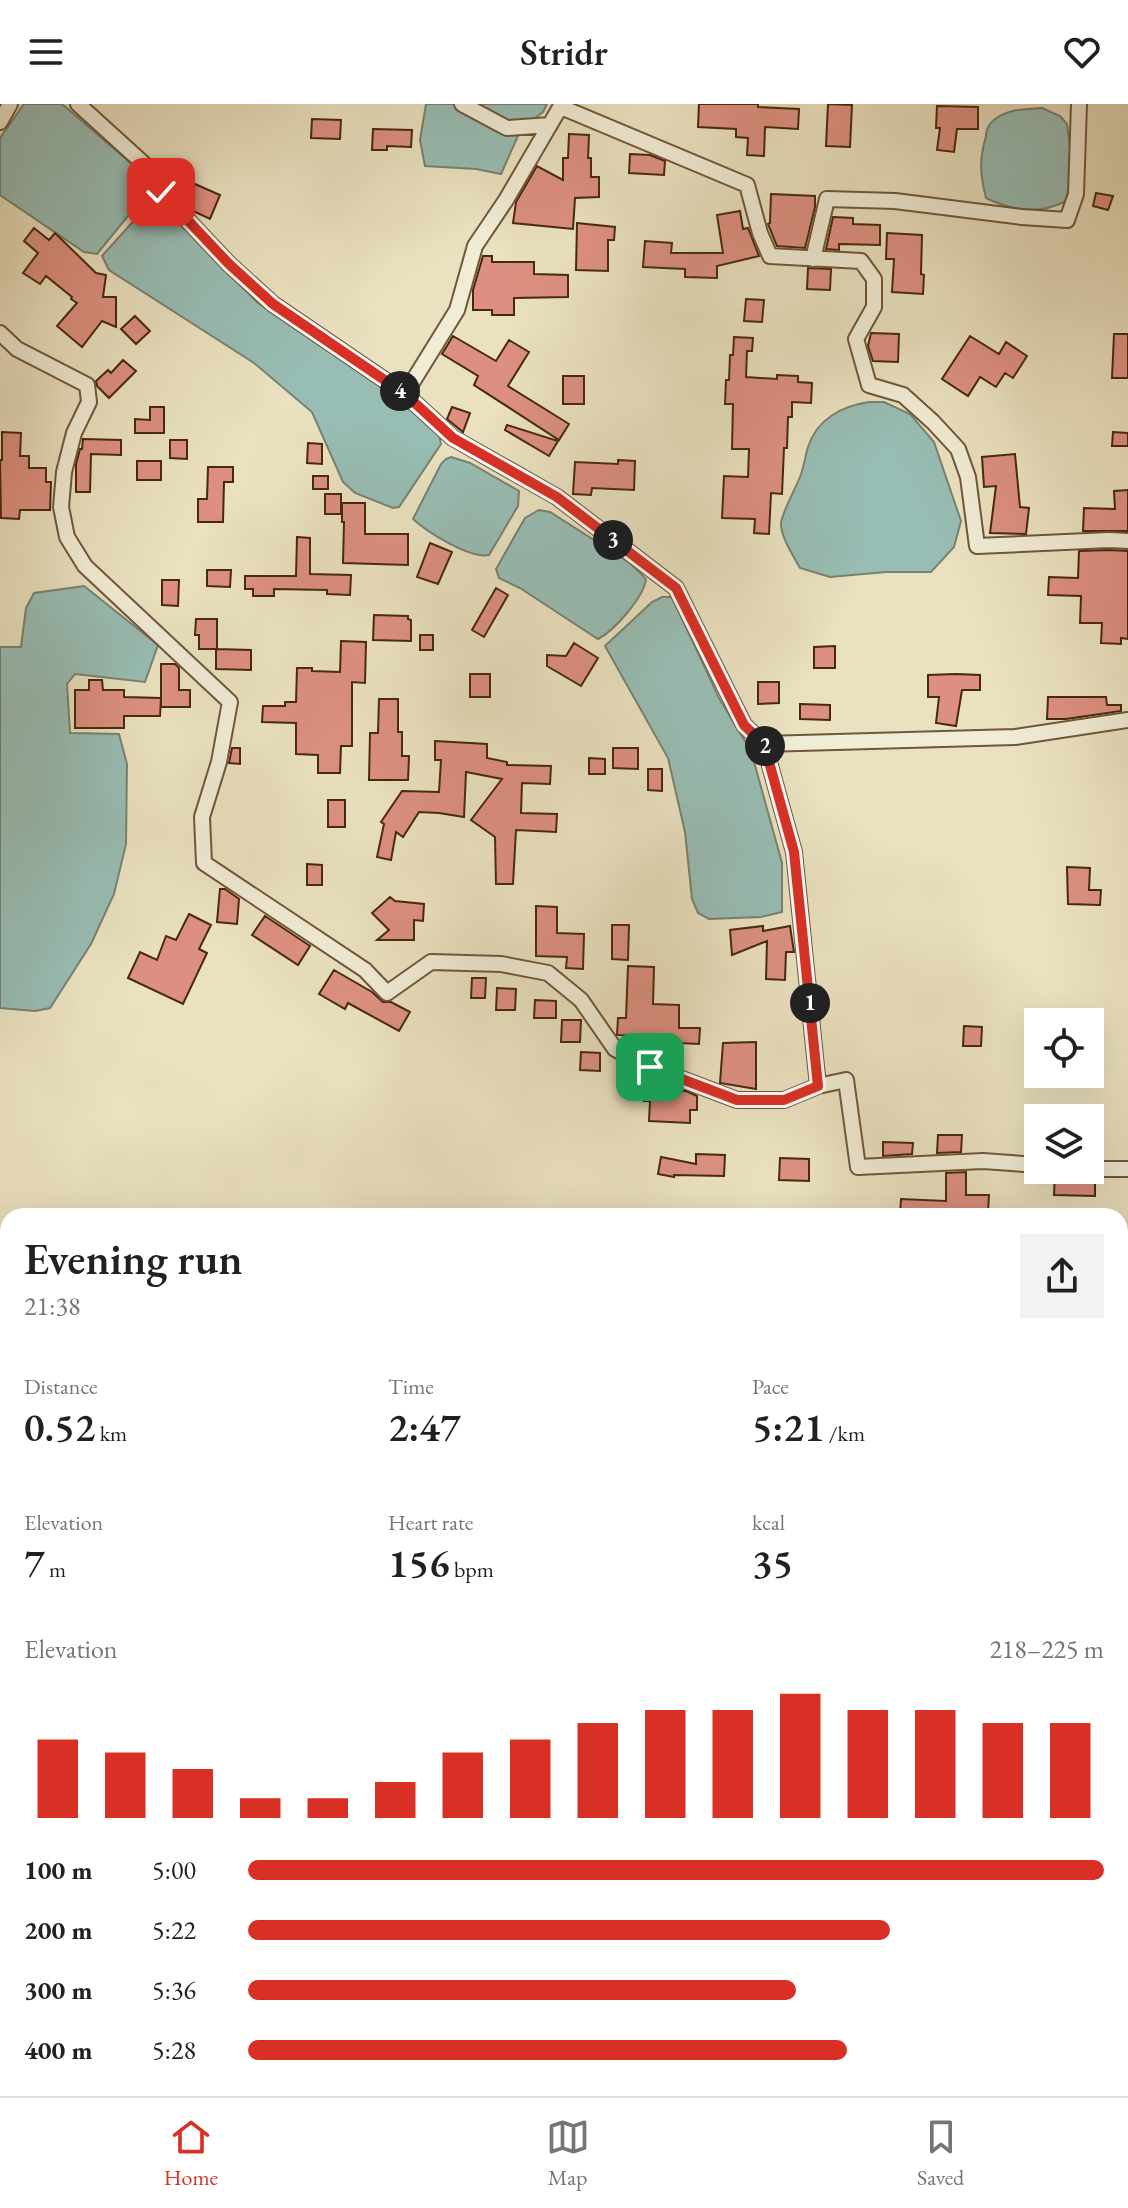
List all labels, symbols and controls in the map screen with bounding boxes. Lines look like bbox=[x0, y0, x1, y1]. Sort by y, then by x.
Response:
text: Stridr bbox=[520, 29, 608, 76]
icon: menu bbox=[24, 30, 68, 74]
icon: heart bbox=[1060, 30, 1104, 74]
pin bbox=[127, 158, 195, 226]
icon: check bbox=[139, 170, 183, 214]
pin: 4 bbox=[380, 371, 420, 411]
text: 4 bbox=[394, 376, 406, 405]
pin: 3 bbox=[593, 520, 633, 560]
text: 3 bbox=[607, 525, 619, 554]
pin: 2 bbox=[745, 726, 785, 766]
text: 2 bbox=[759, 731, 771, 760]
pin: 1 bbox=[790, 983, 830, 1023]
text: 1 bbox=[804, 988, 816, 1017]
map controls bbox=[1024, 1008, 1104, 1184]
button: locate bbox=[1024, 1008, 1104, 1088]
pin bbox=[616, 1033, 684, 1101]
icon: arrive bbox=[628, 1045, 672, 1089]
button: layers bbox=[1024, 1104, 1104, 1184]
text: Evening run bbox=[24, 1230, 243, 1287]
button: share bbox=[1020, 1234, 1104, 1318]
text: 21:38 bbox=[24, 1289, 80, 1323]
text: Distance bbox=[24, 1372, 97, 1401]
text: Time bbox=[388, 1372, 434, 1401]
text: Pace bbox=[752, 1372, 789, 1401]
text: 0.52 bbox=[24, 1401, 95, 1453]
text: 2:47 bbox=[388, 1401, 460, 1453]
text: 5:21 bbox=[752, 1401, 824, 1453]
text: km bbox=[95, 1419, 127, 1448]
text: /km bbox=[824, 1419, 865, 1448]
text: Elevation bbox=[24, 1508, 103, 1537]
text: Heart rate bbox=[388, 1508, 473, 1537]
text: kcal bbox=[752, 1508, 785, 1537]
text: 7 bbox=[24, 1537, 45, 1589]
text: 156 bbox=[388, 1537, 450, 1589]
text: 35 bbox=[752, 1537, 793, 1589]
text: m bbox=[45, 1555, 66, 1584]
text: bpm bbox=[450, 1555, 494, 1584]
text: Elevation bbox=[24, 1632, 118, 1666]
text: 218–225 m bbox=[989, 1632, 1104, 1666]
text: 100 m bbox=[24, 1853, 92, 1887]
text: 5:00 bbox=[152, 1853, 196, 1887]
text: 200 m bbox=[24, 1913, 92, 1947]
text: 5:22 bbox=[152, 1913, 196, 1947]
text: 300 m bbox=[24, 1973, 92, 2007]
text: 5:36 bbox=[152, 1973, 196, 2007]
text: 400 m bbox=[24, 2033, 92, 2067]
text: 5:28 bbox=[152, 2033, 196, 2067]
tab: Home bbox=[164, 2115, 218, 2192]
tab: Map bbox=[546, 2115, 590, 2192]
tab: Saved bbox=[917, 2115, 964, 2192]

